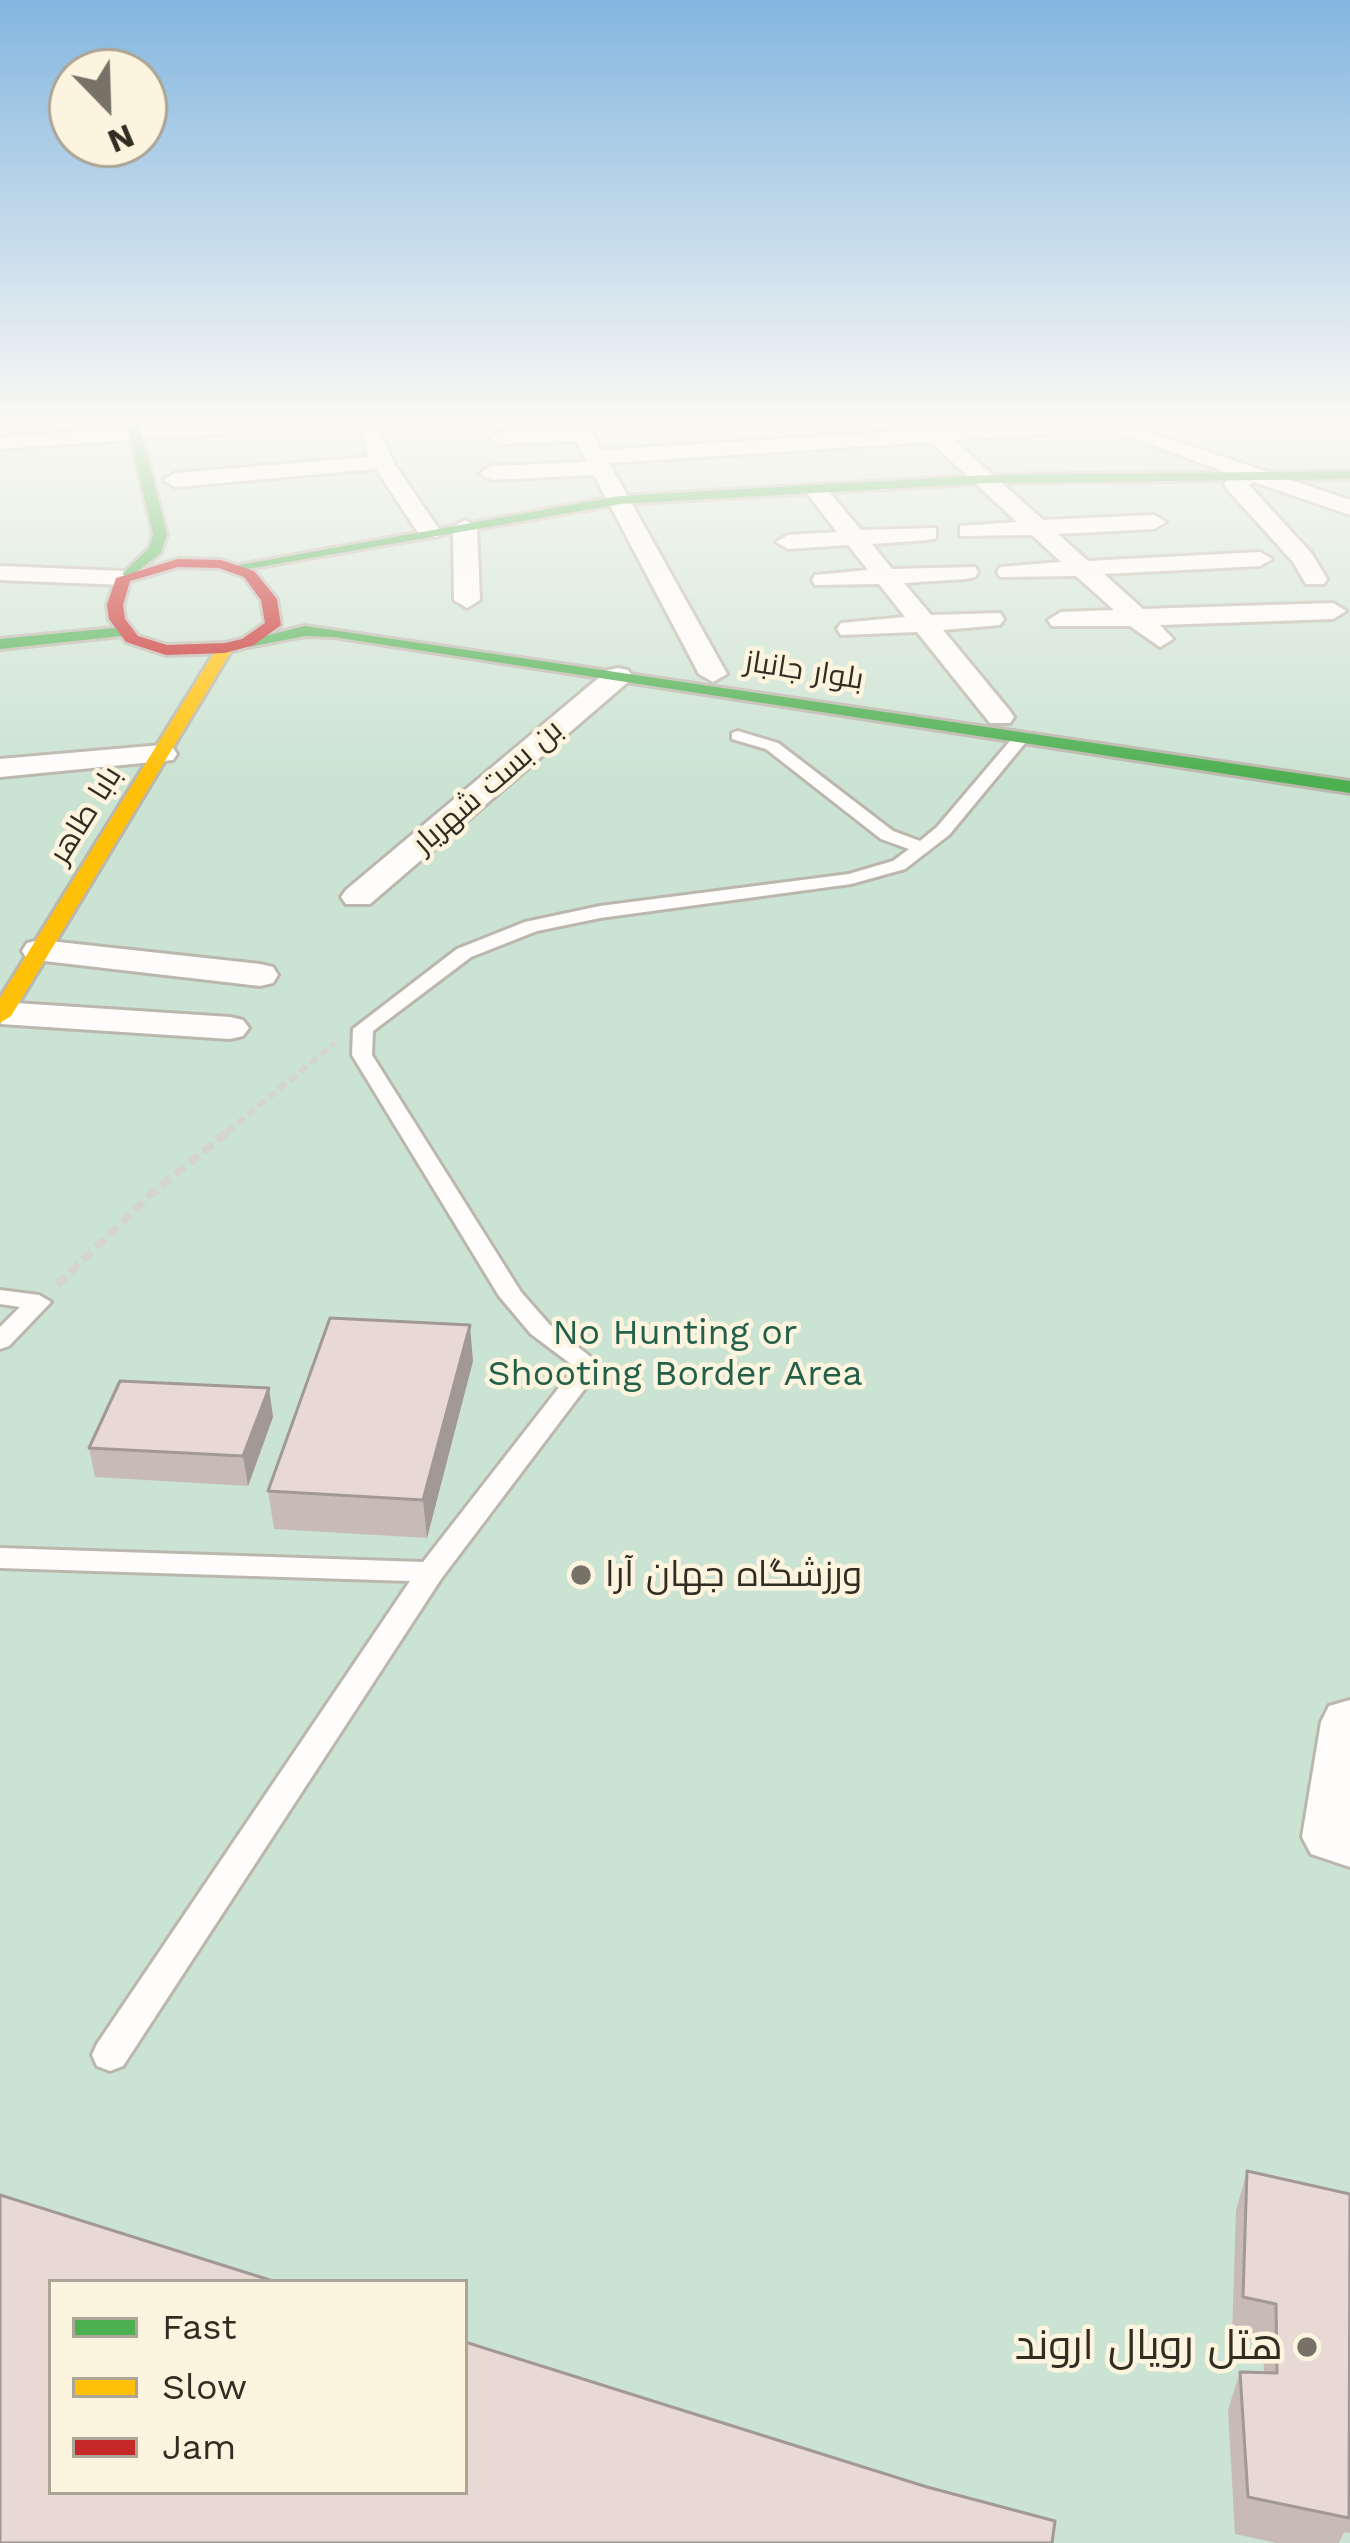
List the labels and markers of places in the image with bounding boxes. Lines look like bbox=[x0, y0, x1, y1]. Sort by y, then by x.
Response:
place label: ورزشگاه جهان آرا bbox=[605, 1553, 862, 1597]
marker: ورزشگاه جهان آرا bbox=[568, 1562, 594, 1588]
place label: هتل رویال اروند bbox=[1015, 2322, 1283, 2372]
marker: هتل رویال اروند bbox=[1294, 2334, 1320, 2360]

